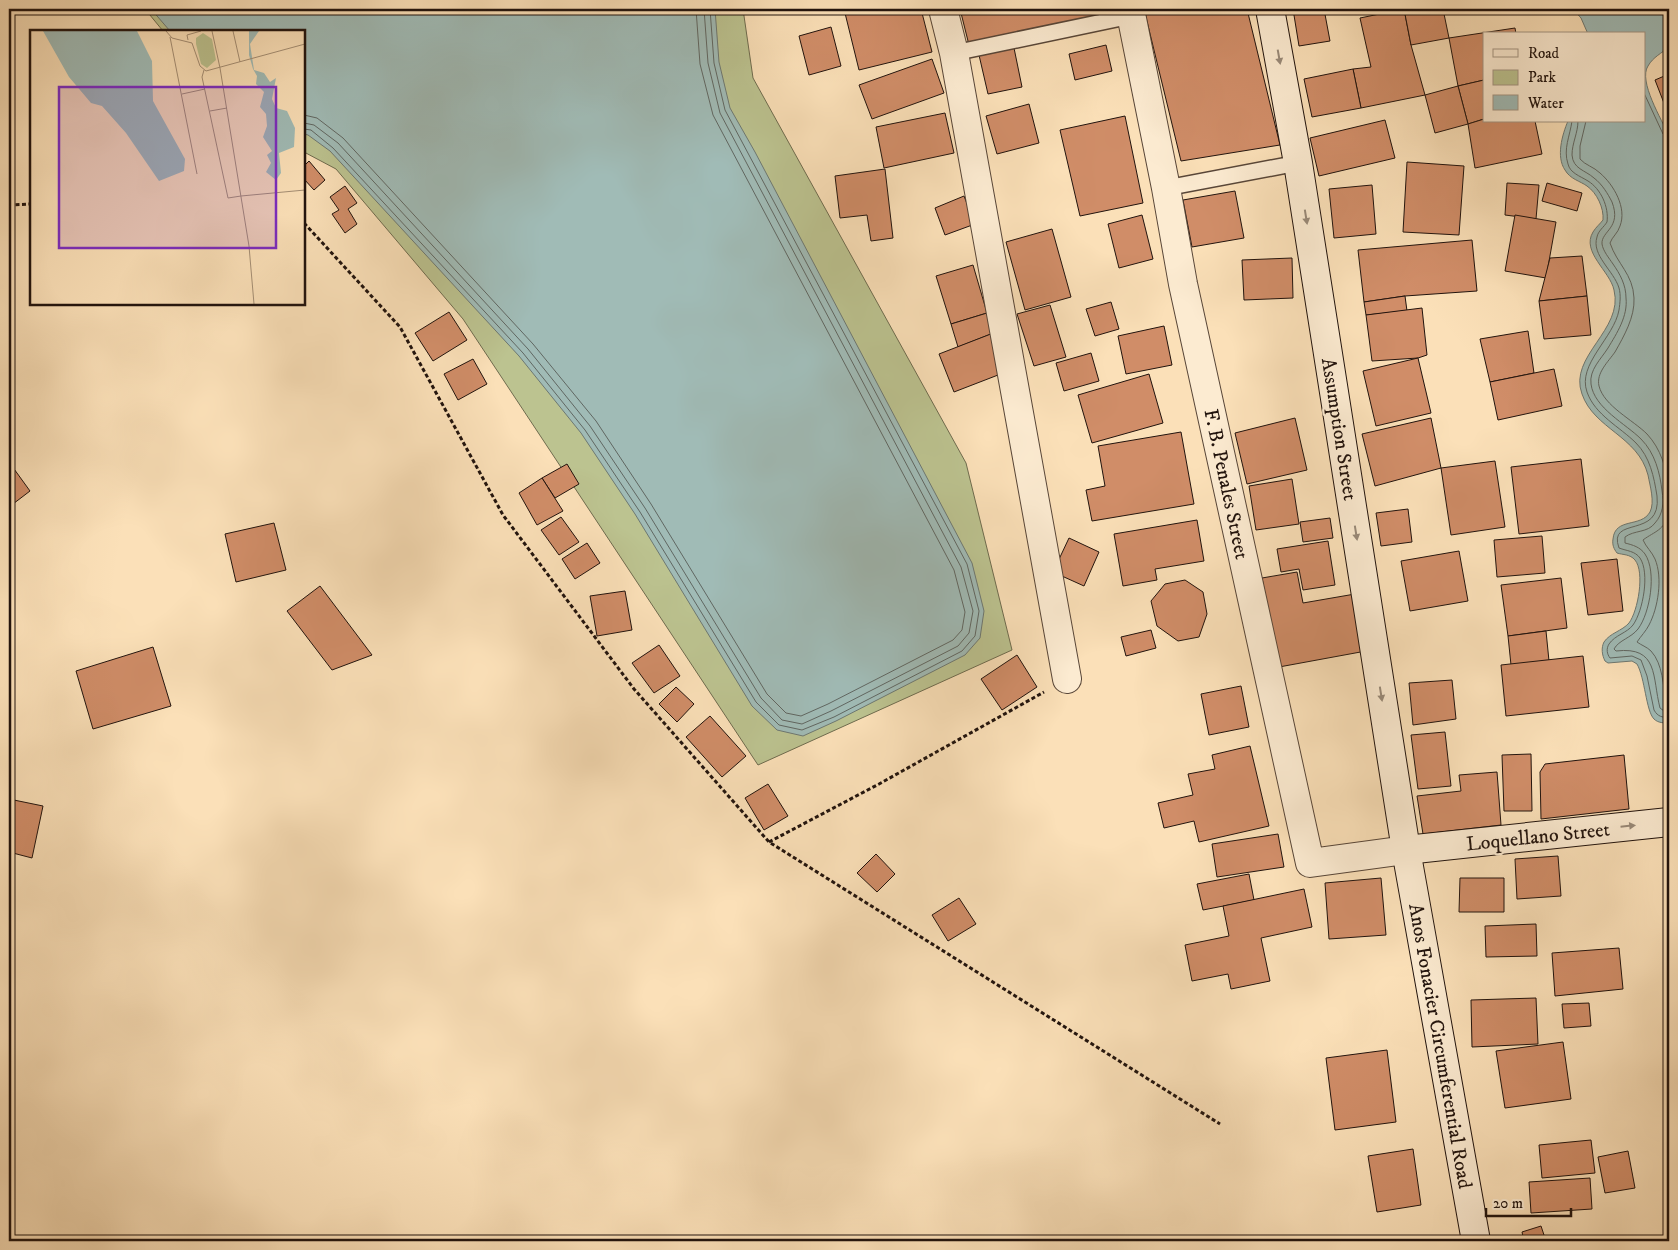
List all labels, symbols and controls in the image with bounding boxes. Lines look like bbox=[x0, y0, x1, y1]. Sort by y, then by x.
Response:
inset map bbox=[30, 30, 305, 305]
legend bbox=[1483, 32, 1646, 122]
text: Road bbox=[1528, 44, 1560, 63]
one-way arrow bbox=[1275, 49, 1283, 65]
text: Park bbox=[1528, 68, 1557, 87]
text: Water bbox=[1527, 94, 1564, 113]
one-way arrow bbox=[1302, 209, 1310, 225]
street label: Assumption Street bbox=[1315, 356, 1362, 502]
street label: F. B. Penales Street bbox=[1197, 407, 1254, 562]
one-way arrow bbox=[1352, 525, 1360, 541]
one-way arrow bbox=[1378, 686, 1386, 702]
street label: Loquellano Street bbox=[1465, 818, 1611, 857]
one-way arrow bbox=[1621, 822, 1637, 830]
street label: Anos Fonacier Circumferential Road bbox=[1402, 902, 1477, 1191]
scale bar bbox=[1486, 1185, 1570, 1217]
text: 20 m bbox=[1493, 1194, 1523, 1213]

